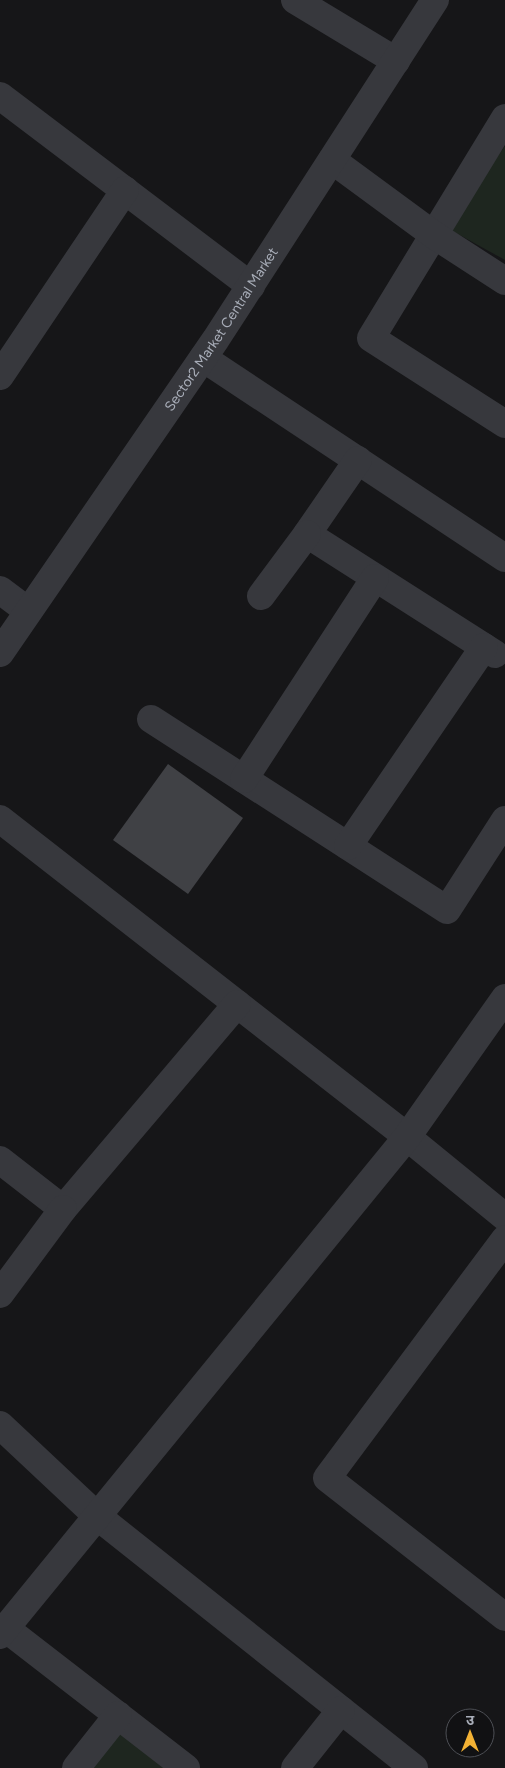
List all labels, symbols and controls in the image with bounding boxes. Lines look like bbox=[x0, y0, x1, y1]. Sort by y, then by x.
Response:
street label: Sector2 Market Central Market bbox=[161, 244, 281, 414]
north arrow bbox=[445, 1708, 495, 1758]
text: उ bbox=[466, 1712, 475, 1729]

